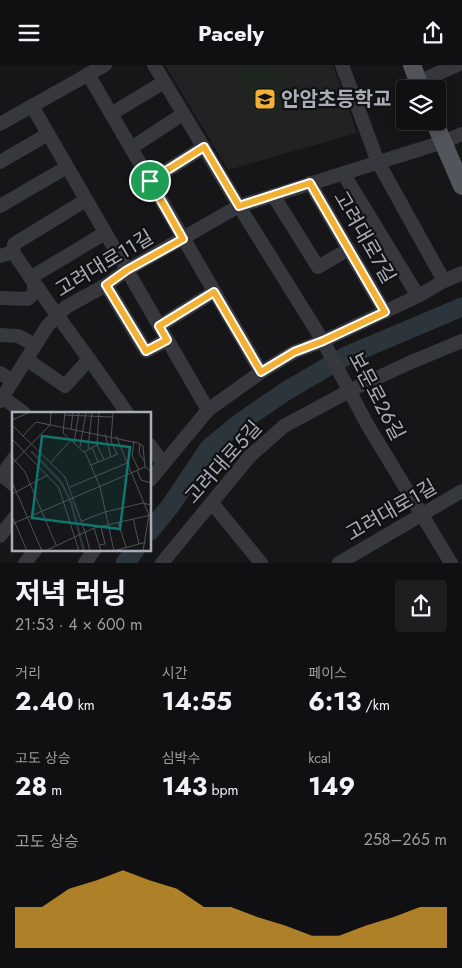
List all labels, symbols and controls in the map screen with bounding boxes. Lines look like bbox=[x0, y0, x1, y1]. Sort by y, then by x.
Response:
text: Pacely bbox=[198, 17, 264, 49]
icon: menu bbox=[15, 19, 43, 47]
icon: share bbox=[419, 19, 447, 47]
map controls bbox=[396, 80, 446, 130]
button: layers bbox=[396, 80, 446, 130]
place label: 안암초등학교 bbox=[281, 85, 391, 114]
school or university icon: 안암초등학교 bbox=[253, 87, 277, 111]
pin bbox=[129, 160, 171, 202]
icon: arrive bbox=[136, 167, 164, 195]
street label: 고려대로7길 bbox=[326, 186, 403, 289]
street label: 고려대로11길 bbox=[50, 223, 159, 304]
street label: 보문로26길 bbox=[341, 347, 412, 446]
inset map bbox=[12, 412, 151, 551]
street label: 고려대로5길 bbox=[178, 414, 269, 510]
street label: 고려대로1길 bbox=[340, 473, 442, 548]
text: 저녁 러닝 bbox=[15, 573, 126, 614]
button: share bbox=[395, 580, 447, 632]
text: 21:53 · 4 × 600 m bbox=[15, 613, 142, 636]
text: 거리 bbox=[15, 663, 41, 683]
text: 시간 bbox=[162, 663, 187, 683]
text: 페이스 bbox=[308, 663, 347, 683]
text: 2.40 bbox=[15, 683, 73, 719]
text: 14:55 bbox=[162, 683, 232, 719]
text: 6:13 bbox=[308, 683, 361, 719]
text: km bbox=[73, 695, 95, 715]
text: /km bbox=[361, 695, 390, 715]
text: 고도 상승 bbox=[15, 748, 71, 768]
text: 심박수 bbox=[162, 748, 200, 768]
text: kcal bbox=[308, 748, 331, 768]
text: 28 bbox=[15, 768, 47, 804]
text: 143 bbox=[162, 768, 207, 804]
text: 149 bbox=[308, 768, 355, 804]
text: m bbox=[47, 780, 62, 800]
text: bpm bbox=[207, 780, 238, 800]
text: 258–265 m bbox=[364, 828, 447, 851]
text: 고도 상승 bbox=[15, 830, 79, 853]

